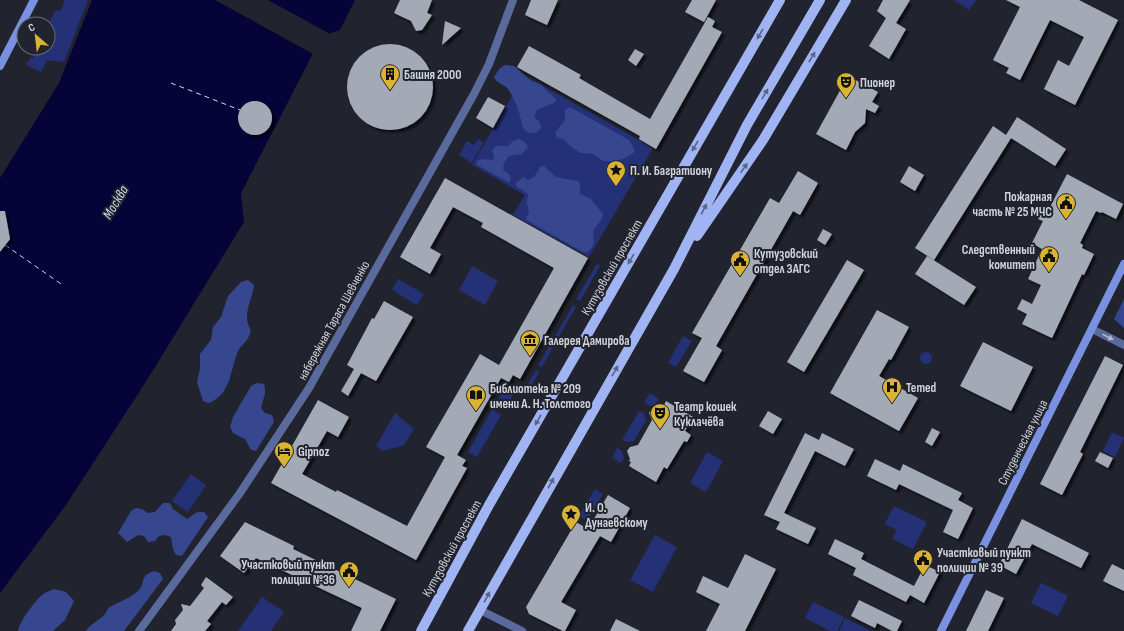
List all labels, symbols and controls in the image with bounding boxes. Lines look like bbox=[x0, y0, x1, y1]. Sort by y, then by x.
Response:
north arrow bbox=[16, 16, 56, 56]
text: С bbox=[26, 20, 37, 35]
one-way arrow bbox=[757, 28, 764, 40]
one-way arrow bbox=[808, 52, 816, 62]
building icon: Башня 2000 bbox=[379, 63, 401, 91]
place label: Башня 2000 bbox=[404, 67, 461, 83]
theatre icon: Пионер bbox=[835, 71, 857, 99]
place label: Пионер bbox=[860, 75, 895, 91]
one-way arrow bbox=[761, 88, 768, 100]
one-way arrow bbox=[692, 141, 699, 152]
place icon: П. И. Багратиону bbox=[605, 159, 627, 187]
one-way arrow bbox=[740, 162, 748, 173]
place label: П. И. Багратиону bbox=[630, 163, 713, 179]
water label: Москва bbox=[99, 182, 132, 222]
place label: Пожарная часть № 25 МЧС bbox=[972, 189, 1052, 220]
public building icon: Пожарная часть № 25 МЧС bbox=[1055, 192, 1077, 220]
one-way arrow bbox=[701, 203, 707, 215]
street label: Кутузовский проспект bbox=[578, 217, 646, 318]
place label: Следственный комитет bbox=[962, 242, 1035, 273]
public building icon: Следственный комитет bbox=[1038, 245, 1060, 273]
place label: Кутузовский отдел ЗАГС bbox=[754, 246, 818, 277]
public building icon: Кутузовский отдел ЗАГС bbox=[729, 249, 751, 277]
one-way arrow bbox=[627, 253, 634, 265]
street label: набережная Тараса Шевченко bbox=[294, 258, 373, 383]
museum icon: Галерея Дамирова bbox=[519, 329, 541, 357]
place label: Галерея Дамирова bbox=[544, 333, 630, 349]
one-way arrow bbox=[1102, 333, 1114, 340]
one-way arrow bbox=[612, 365, 619, 376]
hospital icon: Temed bbox=[881, 376, 903, 404]
place label: Temed bbox=[906, 380, 937, 396]
place label: Библиотека № 209 имени А. Н. Толстого bbox=[490, 381, 591, 412]
library icon: Библиотека № 209 имени А. Н. Толстого bbox=[465, 384, 487, 412]
street label: Студенческая улица bbox=[995, 397, 1051, 488]
place label: Театр кошек Куклачёва bbox=[674, 399, 737, 430]
theatre icon: Театр кошек Куклачёва bbox=[649, 402, 671, 430]
one-way arrow bbox=[534, 415, 541, 426]
hotel icon: Gipnoz bbox=[273, 440, 295, 468]
place label: Gipnoz bbox=[298, 444, 329, 460]
one-way arrow bbox=[547, 478, 554, 489]
street label: Кутузовский проспект bbox=[419, 497, 485, 600]
place label: И. О. Дунаевскому bbox=[585, 500, 648, 531]
place icon: И. О. Дунаевскому bbox=[560, 503, 582, 531]
place label: Участковый пункт полиции № 39 bbox=[937, 545, 1031, 576]
public building icon: Участковый пункт полиции № 39 bbox=[912, 548, 934, 576]
place label: Участковый пункт полиции №36 bbox=[241, 557, 335, 588]
public building icon: Участковый пункт полиции №36 bbox=[338, 560, 360, 588]
one-way arrow bbox=[484, 591, 490, 603]

